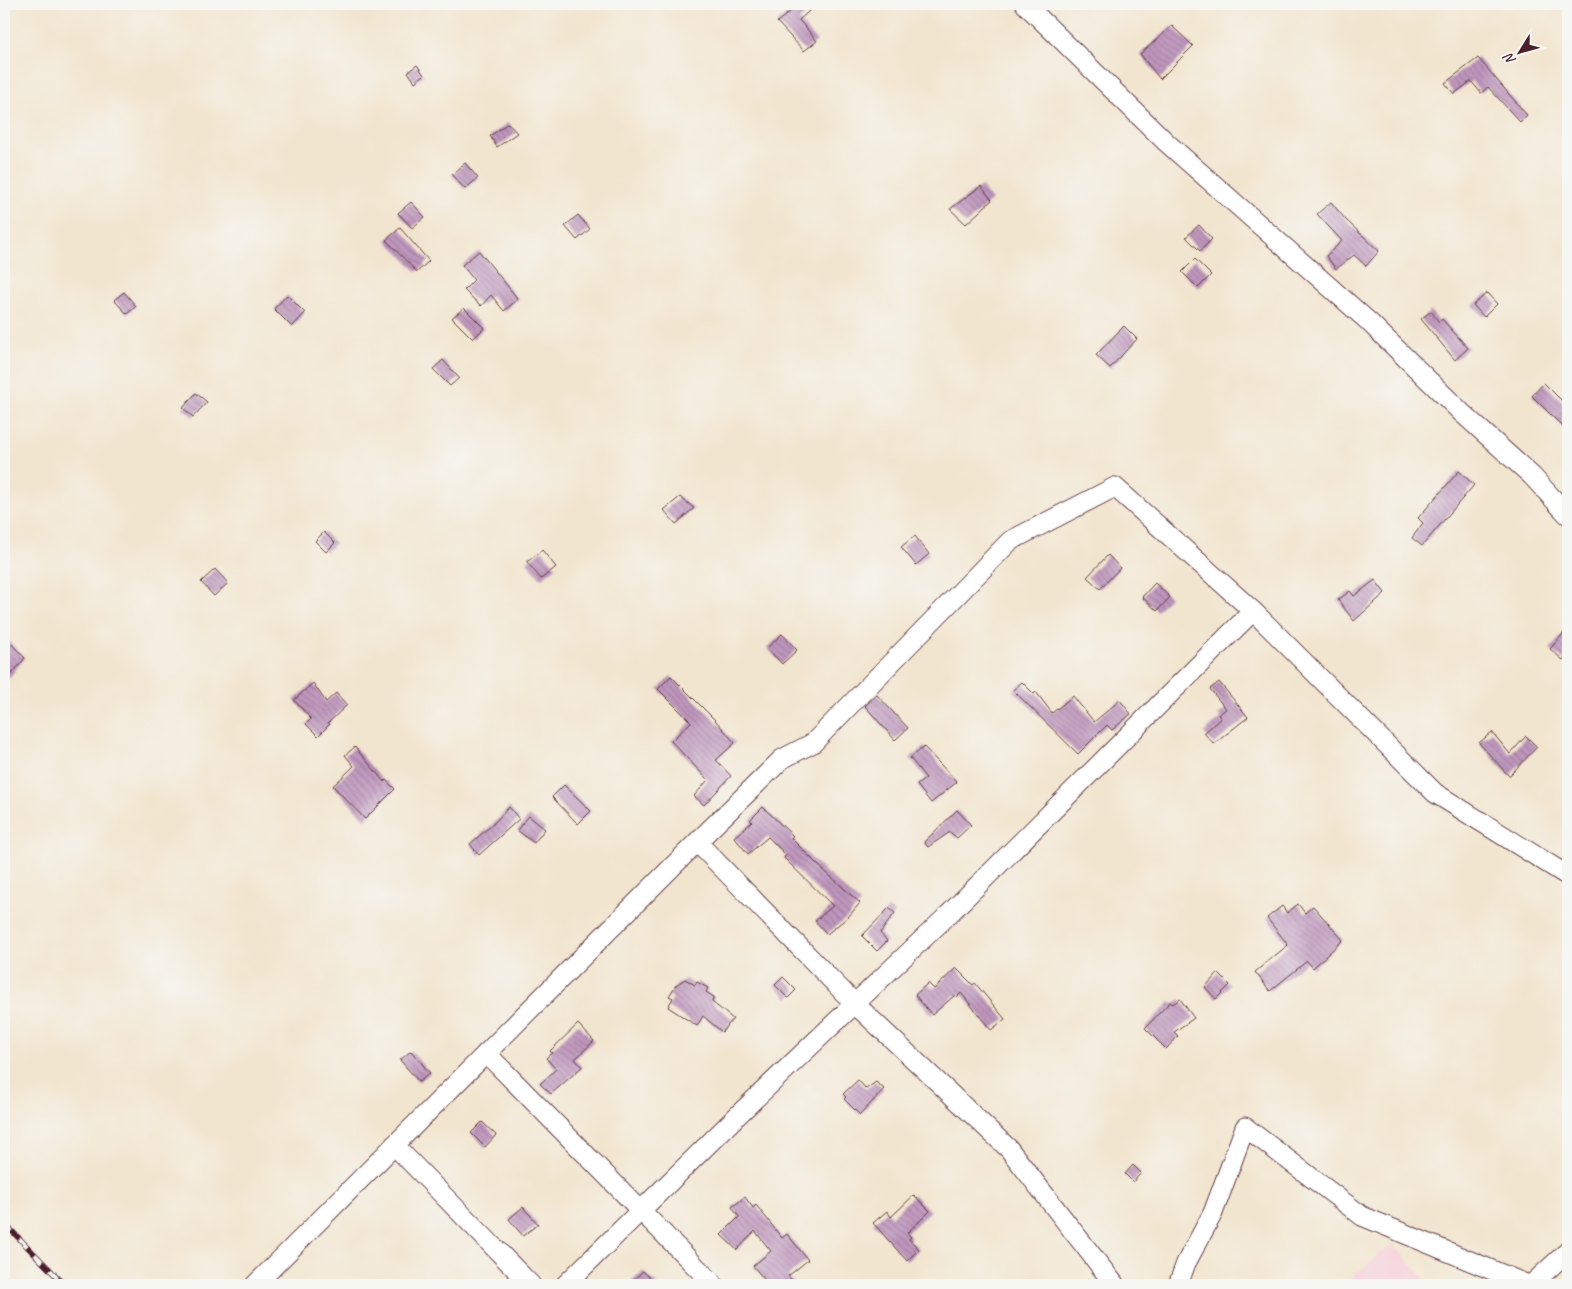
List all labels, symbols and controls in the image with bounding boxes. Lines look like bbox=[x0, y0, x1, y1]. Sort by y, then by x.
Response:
north arrow bbox=[1494, 28, 1544, 78]
text: N bbox=[1499, 49, 1519, 68]

